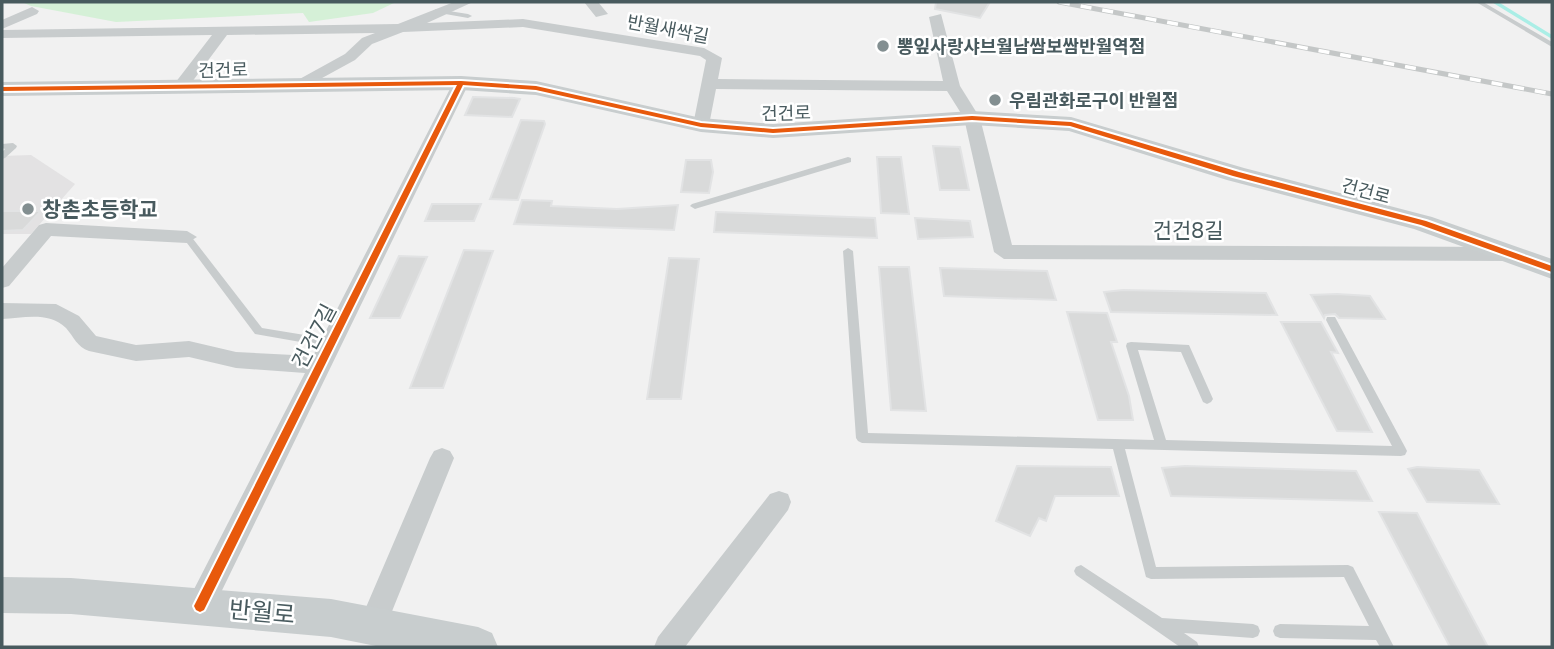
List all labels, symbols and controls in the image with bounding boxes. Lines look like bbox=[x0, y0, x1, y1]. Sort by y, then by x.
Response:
street label: 반월새싹길 bbox=[625, 9, 711, 49]
place label: 뽕잎사랑샤브월남쌈보쌈반월역점 bbox=[897, 34, 1145, 59]
marker: 뽕잎사랑샤브월남쌈보쌈반월역점 bbox=[875, 38, 891, 54]
street label: 건건로 bbox=[198, 57, 248, 83]
place label: 우림관화로구이 반월점 bbox=[1009, 88, 1178, 113]
marker: 우림관화로구이 반월점 bbox=[987, 92, 1003, 108]
street label: 건건로 bbox=[761, 100, 811, 126]
street label: 건건로 bbox=[1339, 172, 1393, 210]
place label: 창촌초등학교 bbox=[42, 195, 158, 224]
marker: 창촌초등학교 bbox=[20, 201, 36, 217]
street label: 건건8길 bbox=[1152, 216, 1224, 245]
street label: 건건7길 bbox=[285, 299, 343, 373]
street label: 반월로 bbox=[228, 593, 296, 631]

